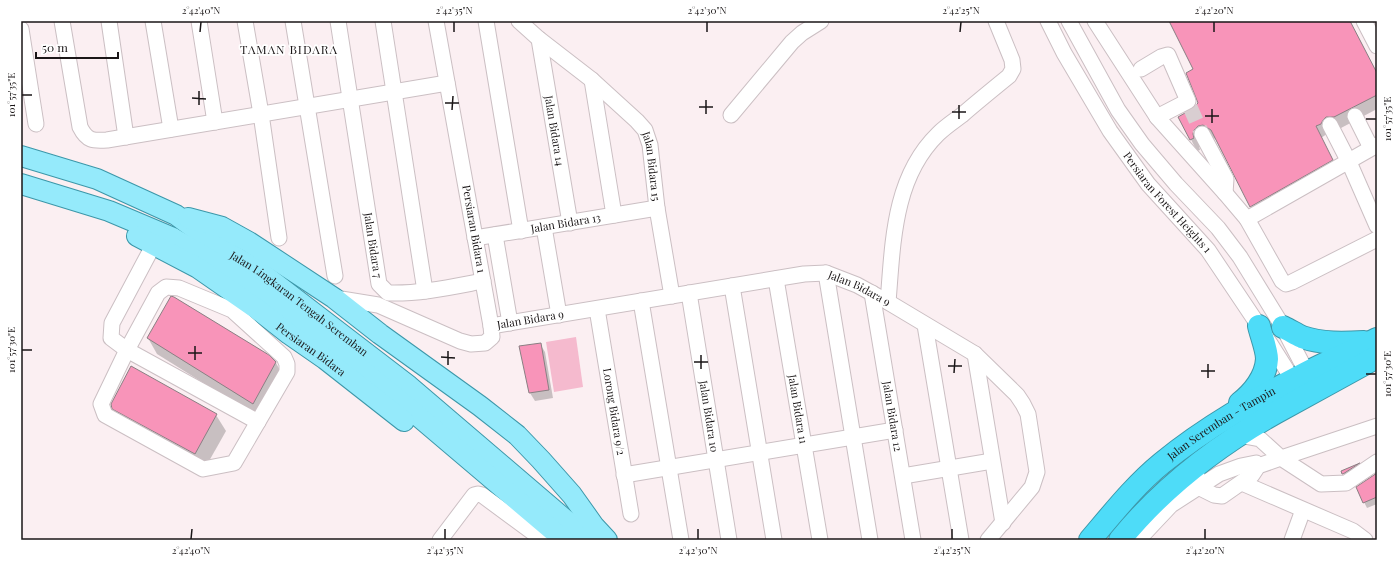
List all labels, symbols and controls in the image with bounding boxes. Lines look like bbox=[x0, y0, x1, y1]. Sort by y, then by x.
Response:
text: 2°42'40"N bbox=[182, 3, 220, 17]
text: 2°42'35"N bbox=[435, 3, 473, 17]
text: 2°42'30"N bbox=[688, 3, 726, 17]
text: 2°42'25"N bbox=[942, 3, 980, 17]
text: 2°42'20"N bbox=[1194, 3, 1234, 17]
scale bar bbox=[36, 34, 118, 60]
text: 50 m bbox=[42, 39, 68, 55]
district label: TAMAN BIDARA bbox=[240, 41, 338, 57]
text: 101°57'35"E bbox=[4, 73, 18, 117]
street label: Jalan Bidara 14 bbox=[541, 93, 568, 168]
text: 101°57'35"E bbox=[1380, 97, 1394, 141]
street label: Jalan Bidara 15 bbox=[639, 128, 664, 202]
street label: Persiaran Forest Heights 1 bbox=[1120, 149, 1215, 256]
street label: Persiaran Bidara 1 bbox=[459, 184, 490, 274]
street label: Jalan Bidara 13 bbox=[529, 209, 602, 236]
street label: Jalan Bidara 7 bbox=[361, 210, 386, 280]
street label: Jalan Lingkaran Tengah Seremban bbox=[227, 247, 372, 359]
street label: Jalan Bidara 9 bbox=[825, 266, 894, 309]
street label: Jalan Bidara 9 bbox=[495, 306, 565, 332]
street label: Persiaran Bidara bbox=[273, 319, 349, 380]
text: 101°57'30"E bbox=[4, 327, 18, 373]
text: 101°57'30"E bbox=[1380, 351, 1394, 397]
street label: Lorong Bidara 9/2 bbox=[600, 367, 629, 456]
street label: Jalan Bidara 11 bbox=[785, 372, 812, 445]
street label: Jalan Bidara 10 bbox=[696, 378, 723, 454]
street label: Jalan Bidara 12 bbox=[880, 379, 906, 453]
street label: Jalan Seremban - Tampin bbox=[1163, 383, 1278, 464]
text: 2°42'40"N bbox=[172, 543, 210, 557]
text: 2°42'35"N bbox=[426, 543, 464, 557]
text: 2°42'30"N bbox=[679, 543, 717, 557]
text: 2°42'25"N bbox=[933, 543, 971, 557]
text: 2°42'20"N bbox=[1185, 543, 1225, 557]

